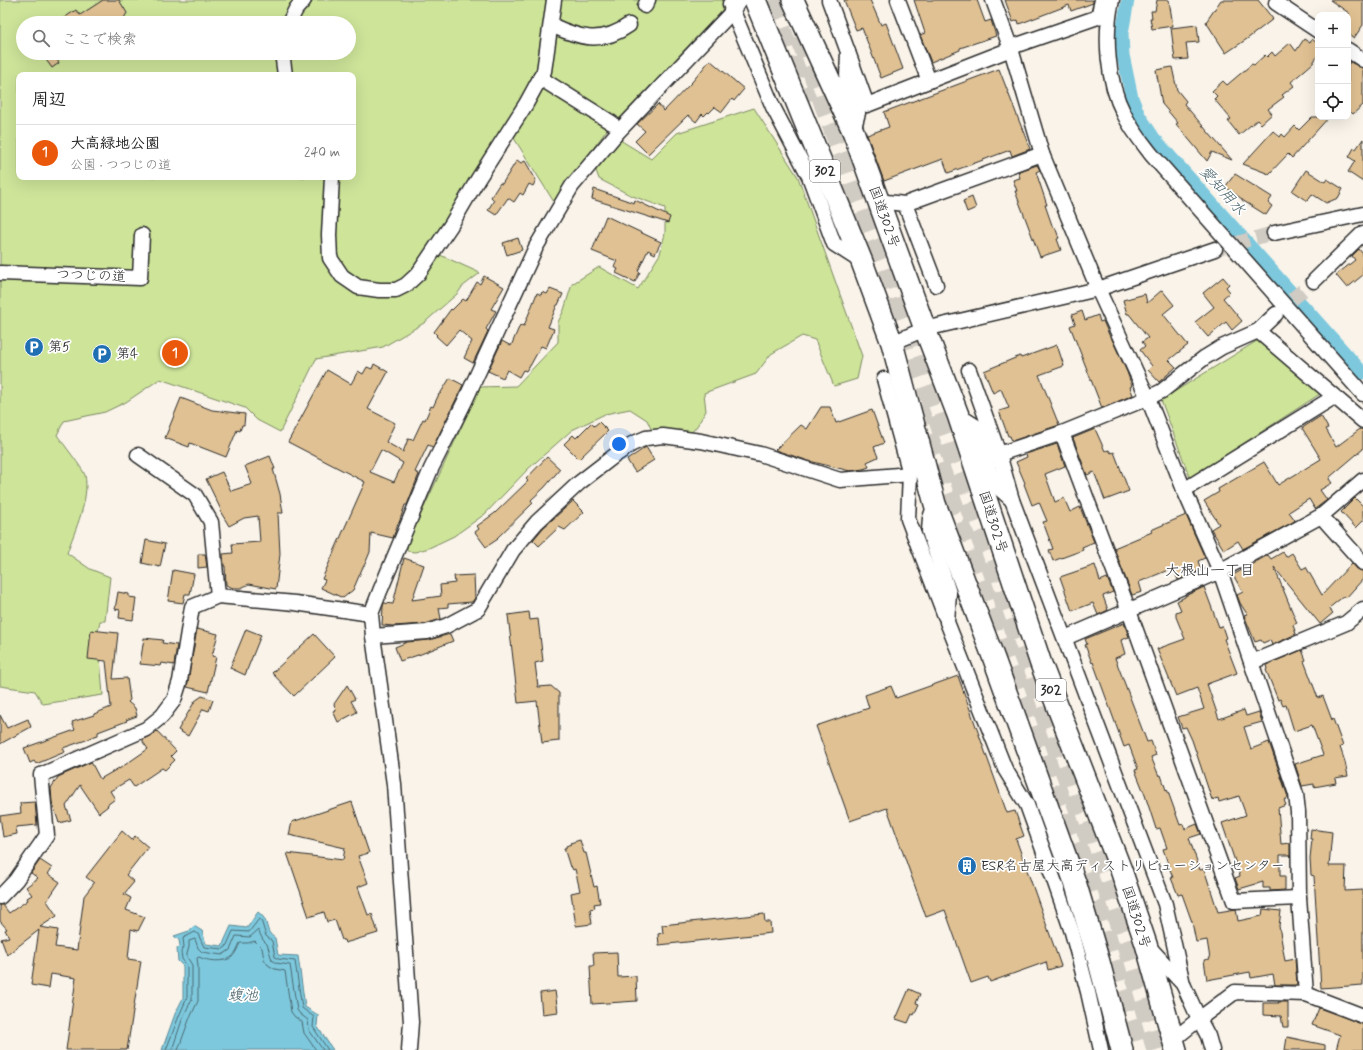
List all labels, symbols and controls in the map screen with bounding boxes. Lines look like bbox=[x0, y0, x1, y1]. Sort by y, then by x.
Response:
map controls bbox=[1315, 12, 1351, 120]
button: + bbox=[1315, 12, 1351, 48]
search box bbox=[16, 16, 356, 60]
icon: search bbox=[30, 27, 52, 49]
text: ここで検索 bbox=[62, 30, 137, 50]
button: − bbox=[1315, 48, 1351, 84]
button: locate bbox=[1315, 84, 1351, 120]
text: 周辺 bbox=[32, 89, 66, 111]
text: 大高緑地公園 bbox=[70, 134, 160, 154]
text: 1 bbox=[42, 144, 48, 161]
text: 240 m bbox=[304, 144, 340, 161]
text: 公園 · つつじの道 bbox=[70, 157, 171, 174]
road number: 302 bbox=[810, 160, 840, 182]
water label: 愛知用水 bbox=[1194, 162, 1250, 220]
street label: 国道302号 bbox=[864, 184, 904, 250]
street label: つつじの道 bbox=[56, 266, 126, 286]
parking icon: 第5 bbox=[23, 336, 45, 358]
place label: 第5 bbox=[48, 338, 70, 356]
pin: 1 bbox=[162, 338, 188, 368]
parking icon: 第4 bbox=[91, 343, 113, 365]
place label: 第4 bbox=[116, 345, 138, 363]
your location bbox=[609, 434, 629, 454]
street label: 国道302号 bbox=[974, 488, 1012, 556]
district label: 大根山一丁目 bbox=[1165, 561, 1255, 581]
road number: 302 bbox=[1036, 679, 1066, 701]
building icon: ESR名古屋大高ディストリビューションセンター bbox=[956, 855, 978, 877]
place label: ESR名古屋大高ディストリビューションセンター bbox=[981, 857, 1285, 875]
street label: 国道302号 bbox=[1117, 883, 1155, 951]
water label: 蝮池 bbox=[228, 986, 259, 1006]

